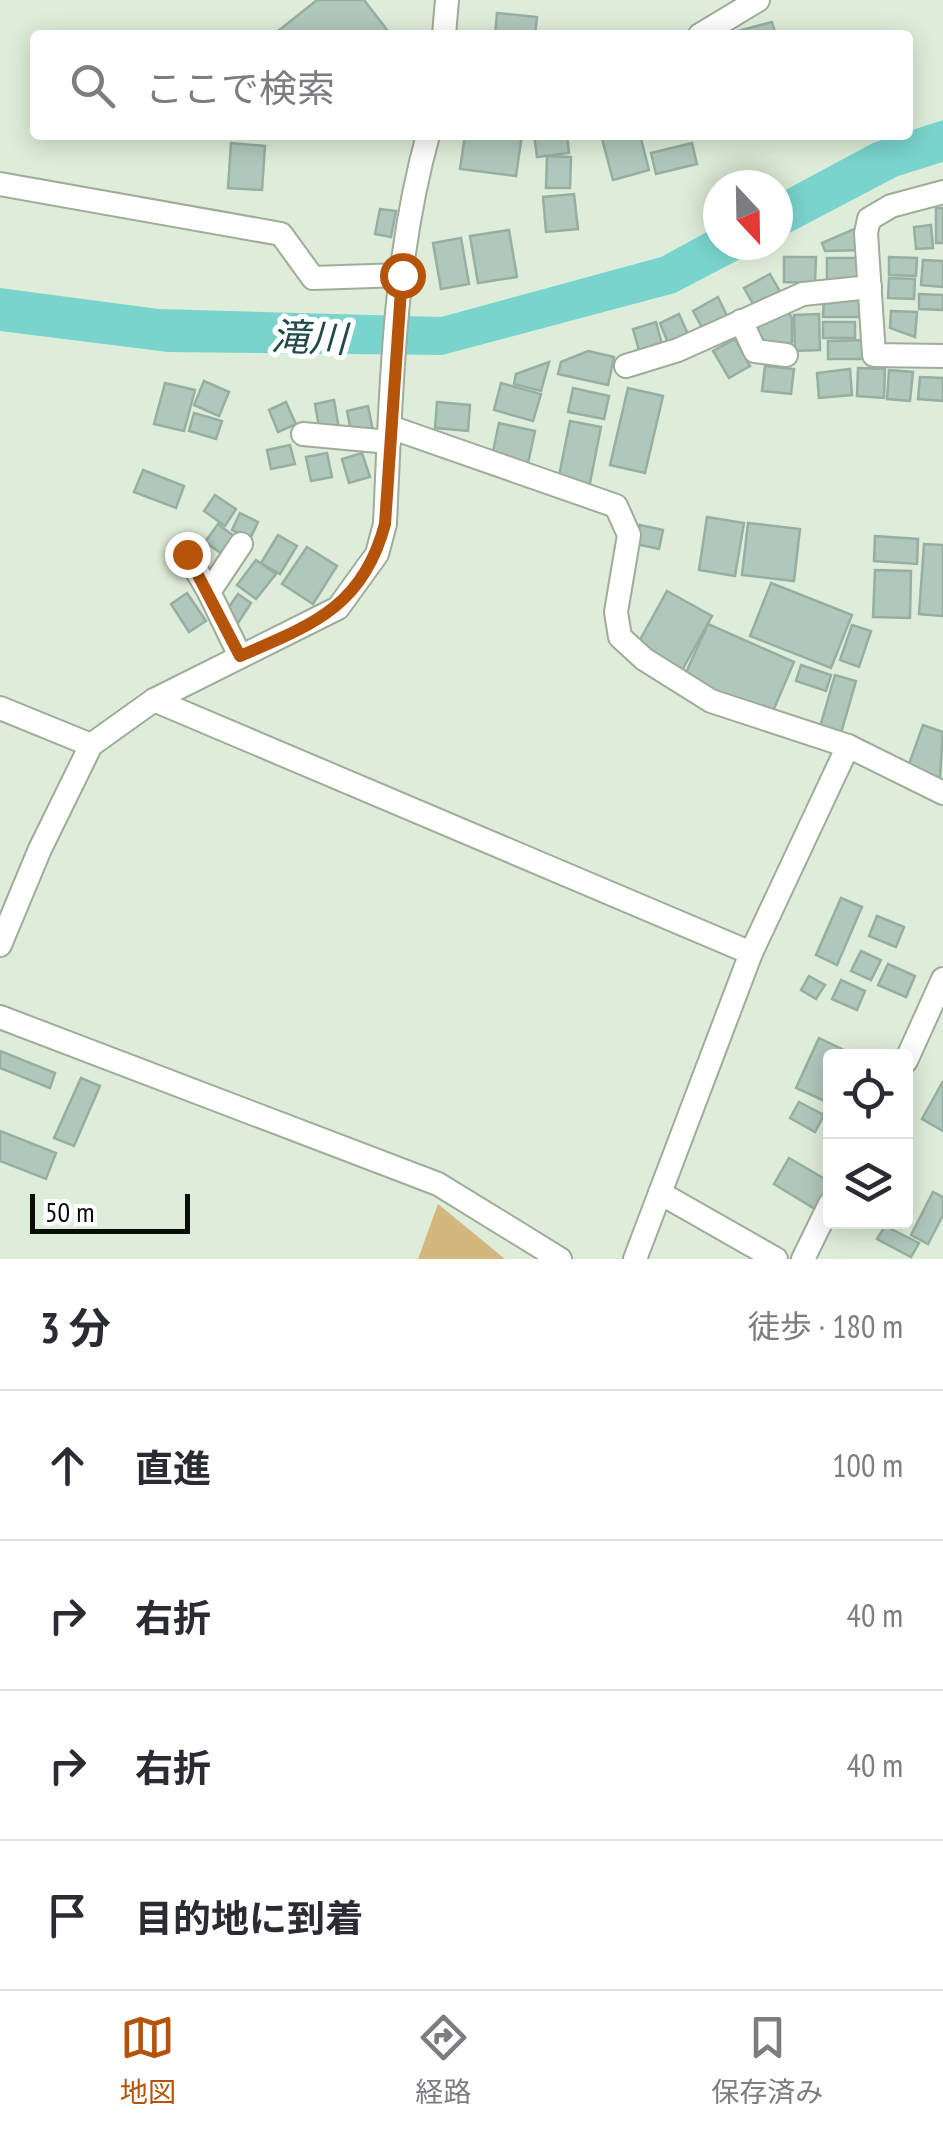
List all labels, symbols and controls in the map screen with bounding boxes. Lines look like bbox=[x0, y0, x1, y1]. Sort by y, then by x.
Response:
search box bbox=[30, 30, 913, 140]
icon: search bbox=[65, 58, 120, 113]
text: ここで検索 bbox=[145, 63, 335, 112]
north arrow bbox=[703, 170, 793, 260]
route start bbox=[380, 253, 426, 299]
water label: 滝川 bbox=[270, 311, 352, 362]
route end bbox=[165, 532, 211, 578]
map controls bbox=[823, 1049, 913, 1229]
button: locate bbox=[823, 1049, 913, 1139]
button: layers bbox=[823, 1139, 913, 1229]
scale bar bbox=[30, 1189, 190, 1234]
text: 50 m bbox=[45, 1193, 94, 1230]
text: 3 分 bbox=[40, 1300, 111, 1355]
text: 徒歩 · 180 m bbox=[748, 1305, 903, 1347]
icon: ahead bbox=[40, 1438, 95, 1493]
text: 直進 bbox=[135, 1443, 211, 1492]
text: 100 m bbox=[832, 1444, 903, 1486]
icon: right bbox=[40, 1588, 95, 1643]
text: 右折 bbox=[135, 1593, 211, 1642]
text: 40 m bbox=[847, 1594, 903, 1636]
icon: right bbox=[40, 1738, 95, 1793]
text: 右折 bbox=[135, 1743, 211, 1792]
text: 40 m bbox=[847, 1744, 903, 1786]
icon: arrive bbox=[40, 1888, 95, 1943]
text: 目的地に到着 bbox=[135, 1893, 363, 1942]
tab: 地図 bbox=[120, 2010, 176, 2110]
tab: 経路 bbox=[415, 2010, 471, 2110]
tab: 保存済み bbox=[711, 2010, 823, 2110]

